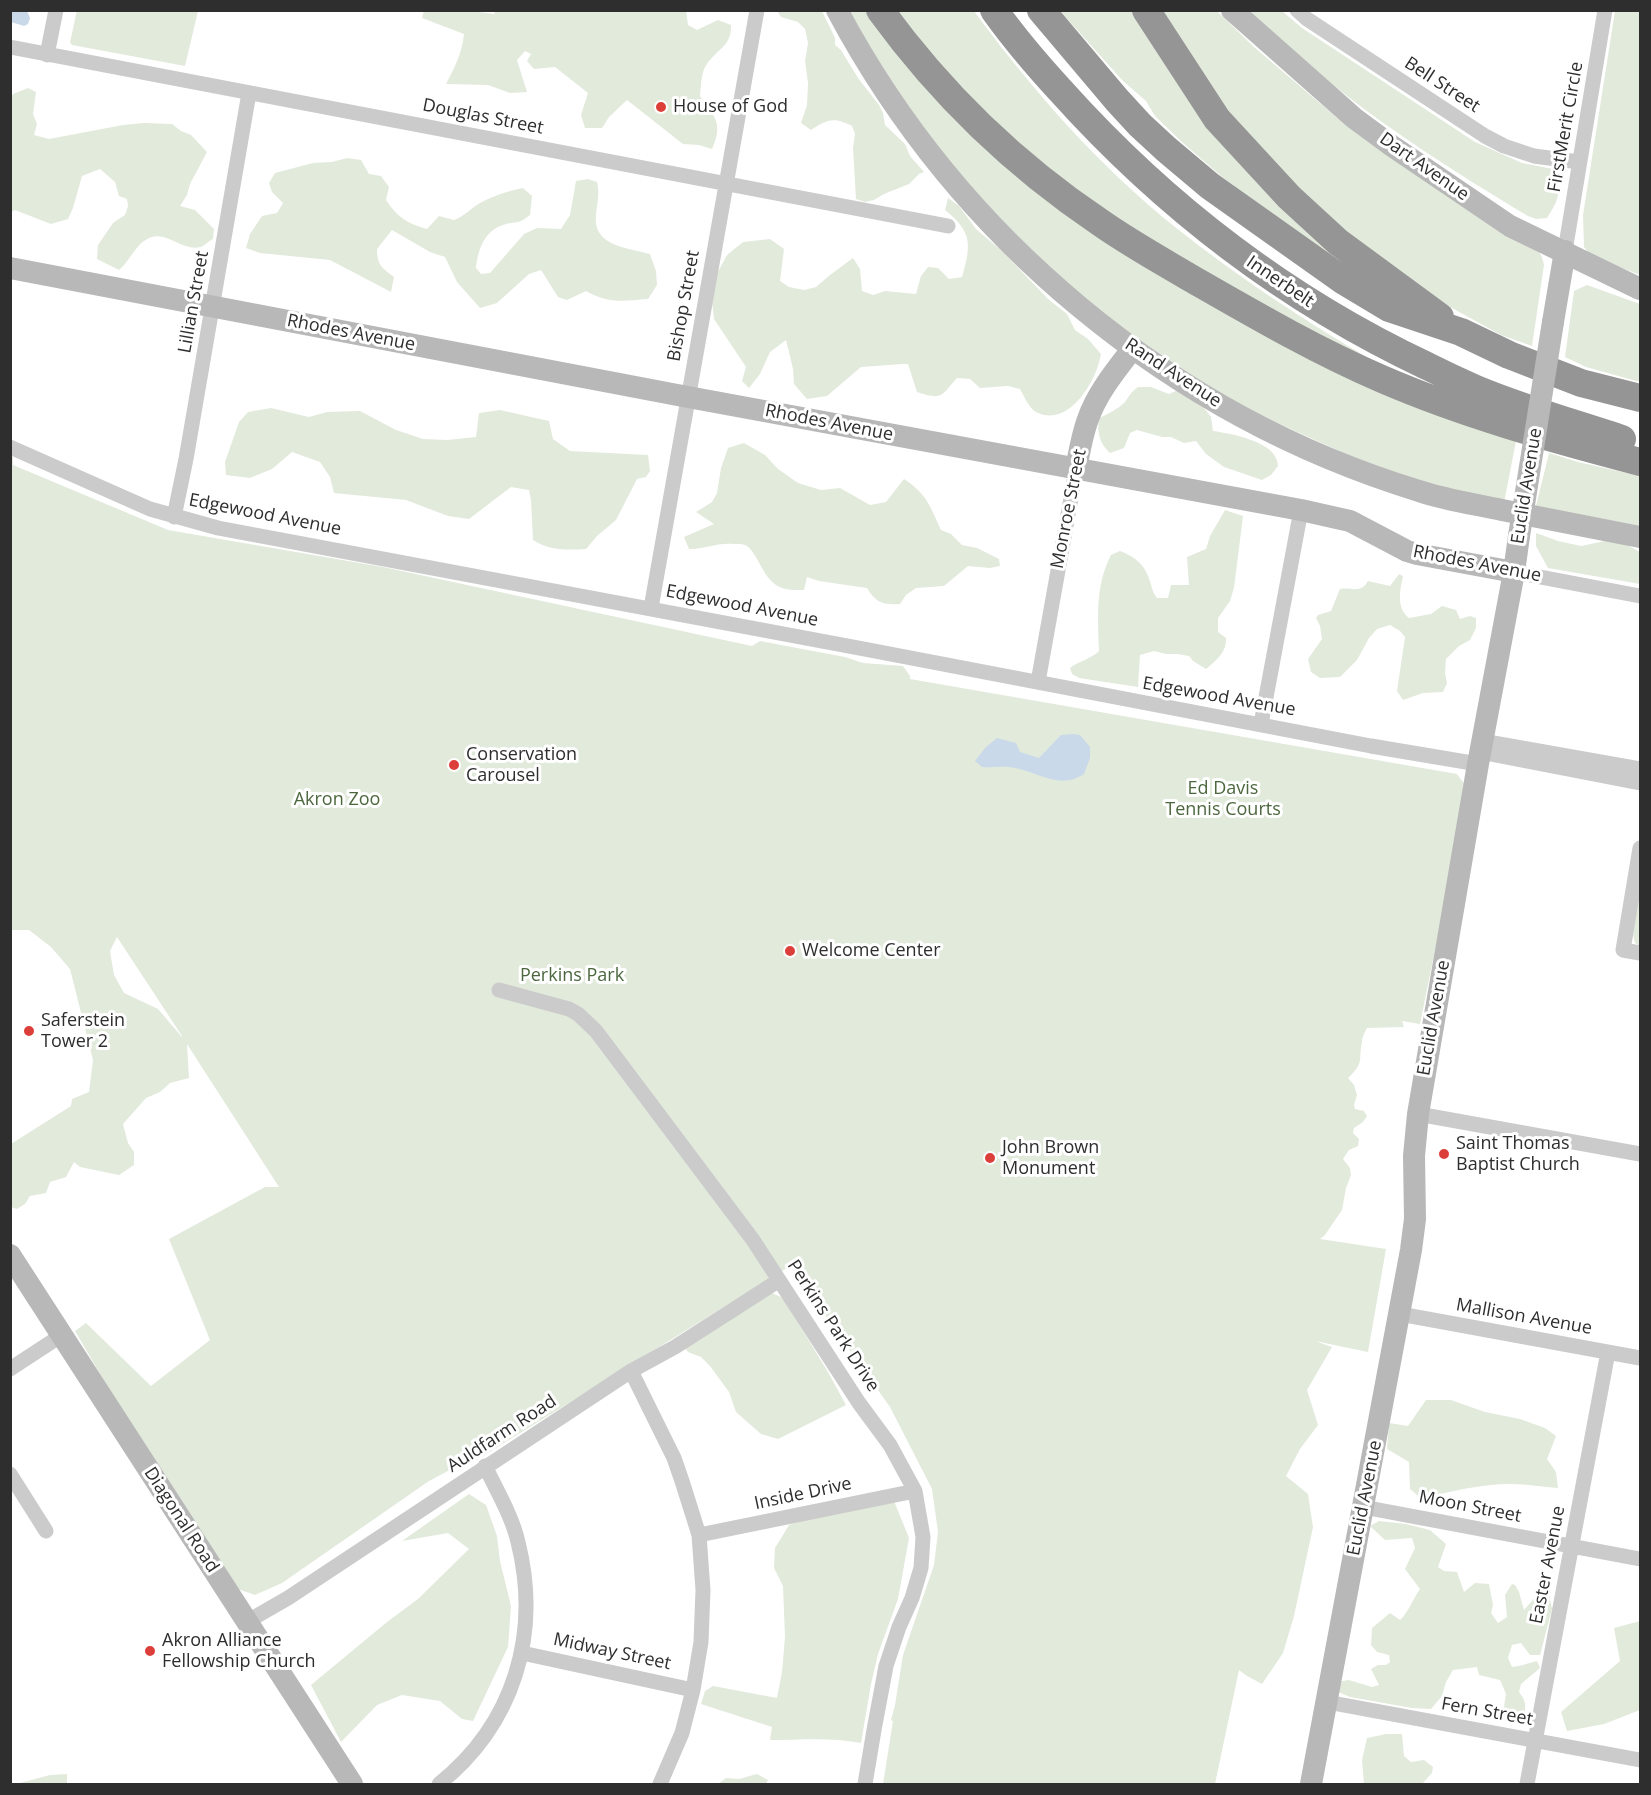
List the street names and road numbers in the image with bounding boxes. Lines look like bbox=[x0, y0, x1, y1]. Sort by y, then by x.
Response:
street label: Bell Street bbox=[1400, 53, 1484, 117]
street label: FirstMerit Circle bbox=[1544, 60, 1588, 194]
street label: Douglas Street bbox=[421, 95, 545, 139]
street label: Dart Avenue bbox=[1375, 128, 1473, 206]
street label: Lillian Street bbox=[174, 249, 214, 355]
street label: Bishop Street bbox=[664, 249, 704, 363]
street label: Innerbelt bbox=[1242, 252, 1318, 312]
street label: Rhodes Avenue bbox=[285, 310, 417, 356]
street label: Rand Avenue bbox=[1121, 334, 1225, 412]
street label: Rhodes Avenue bbox=[763, 400, 895, 446]
street label: Euclid Avenue bbox=[1507, 426, 1547, 546]
street label: Monroe Street bbox=[1047, 447, 1091, 571]
street label: Edgewood Avenue bbox=[187, 490, 343, 540]
street label: Rhodes Avenue bbox=[1411, 541, 1543, 587]
street label: Edgewood Avenue bbox=[664, 581, 820, 631]
street label: Edgewood Avenue bbox=[1141, 673, 1297, 721]
street label: Euclid Avenue bbox=[1413, 958, 1455, 1078]
street label: Perkins Park Drive bbox=[782, 1256, 884, 1396]
street label: Mallison Avenue bbox=[1454, 1294, 1594, 1340]
street label: Auldfarm Road bbox=[443, 1391, 561, 1477]
street label: Euclid Avenue bbox=[1343, 1438, 1387, 1558]
street label: Diagonal Road bbox=[139, 1463, 223, 1577]
street label: Inside Drive bbox=[752, 1473, 854, 1515]
street label: Moon Street bbox=[1417, 1486, 1523, 1528]
street label: Easter Avenue bbox=[1526, 1504, 1570, 1626]
street label: Midway Street bbox=[551, 1629, 673, 1675]
street label: Fern Street bbox=[1439, 1693, 1535, 1731]

